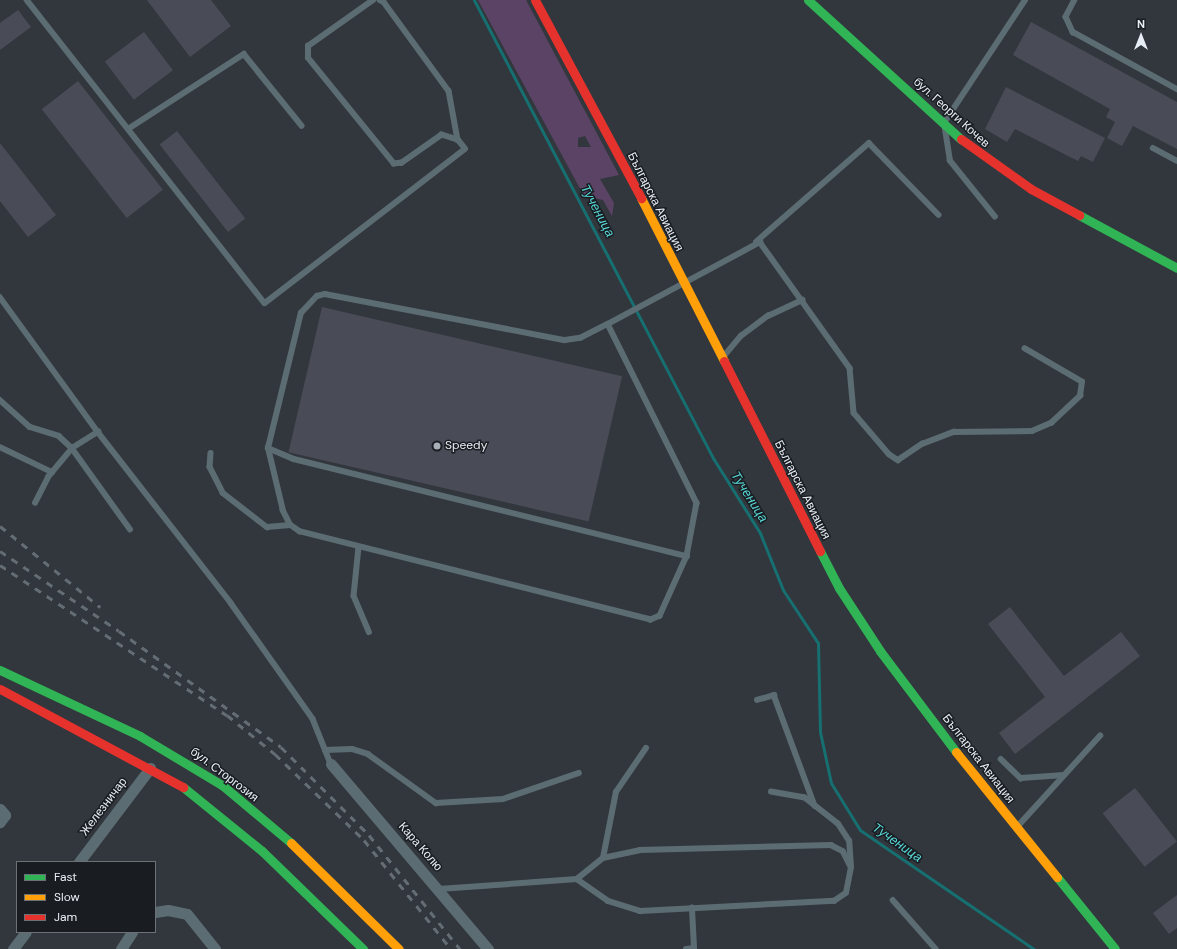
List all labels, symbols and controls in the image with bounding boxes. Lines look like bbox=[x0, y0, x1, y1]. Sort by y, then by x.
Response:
north arrow bbox=[1121, 16, 1161, 56]
text: N bbox=[1137, 17, 1145, 31]
street label: бул. Георги Кочев bbox=[910, 75, 992, 151]
street label: Българска Авиация bbox=[624, 150, 686, 254]
water label: Тученица bbox=[577, 182, 617, 240]
street label: Българска Авиация bbox=[771, 438, 833, 542]
place label: Speedy bbox=[445, 439, 487, 453]
marker: Speedy bbox=[432, 441, 442, 451]
water label: Тученица bbox=[727, 469, 771, 525]
street label: Българска Авиация bbox=[939, 712, 1017, 806]
street label: бул. Сторгозия bbox=[187, 745, 261, 805]
street label: Железничар bbox=[77, 775, 131, 839]
street label: Кара Колю bbox=[395, 820, 445, 874]
water label: Тученица bbox=[869, 820, 925, 866]
legend bbox=[16, 861, 156, 933]
text: Fast bbox=[54, 869, 77, 885]
text: Slow bbox=[54, 889, 80, 905]
text: Jam bbox=[54, 909, 77, 925]

